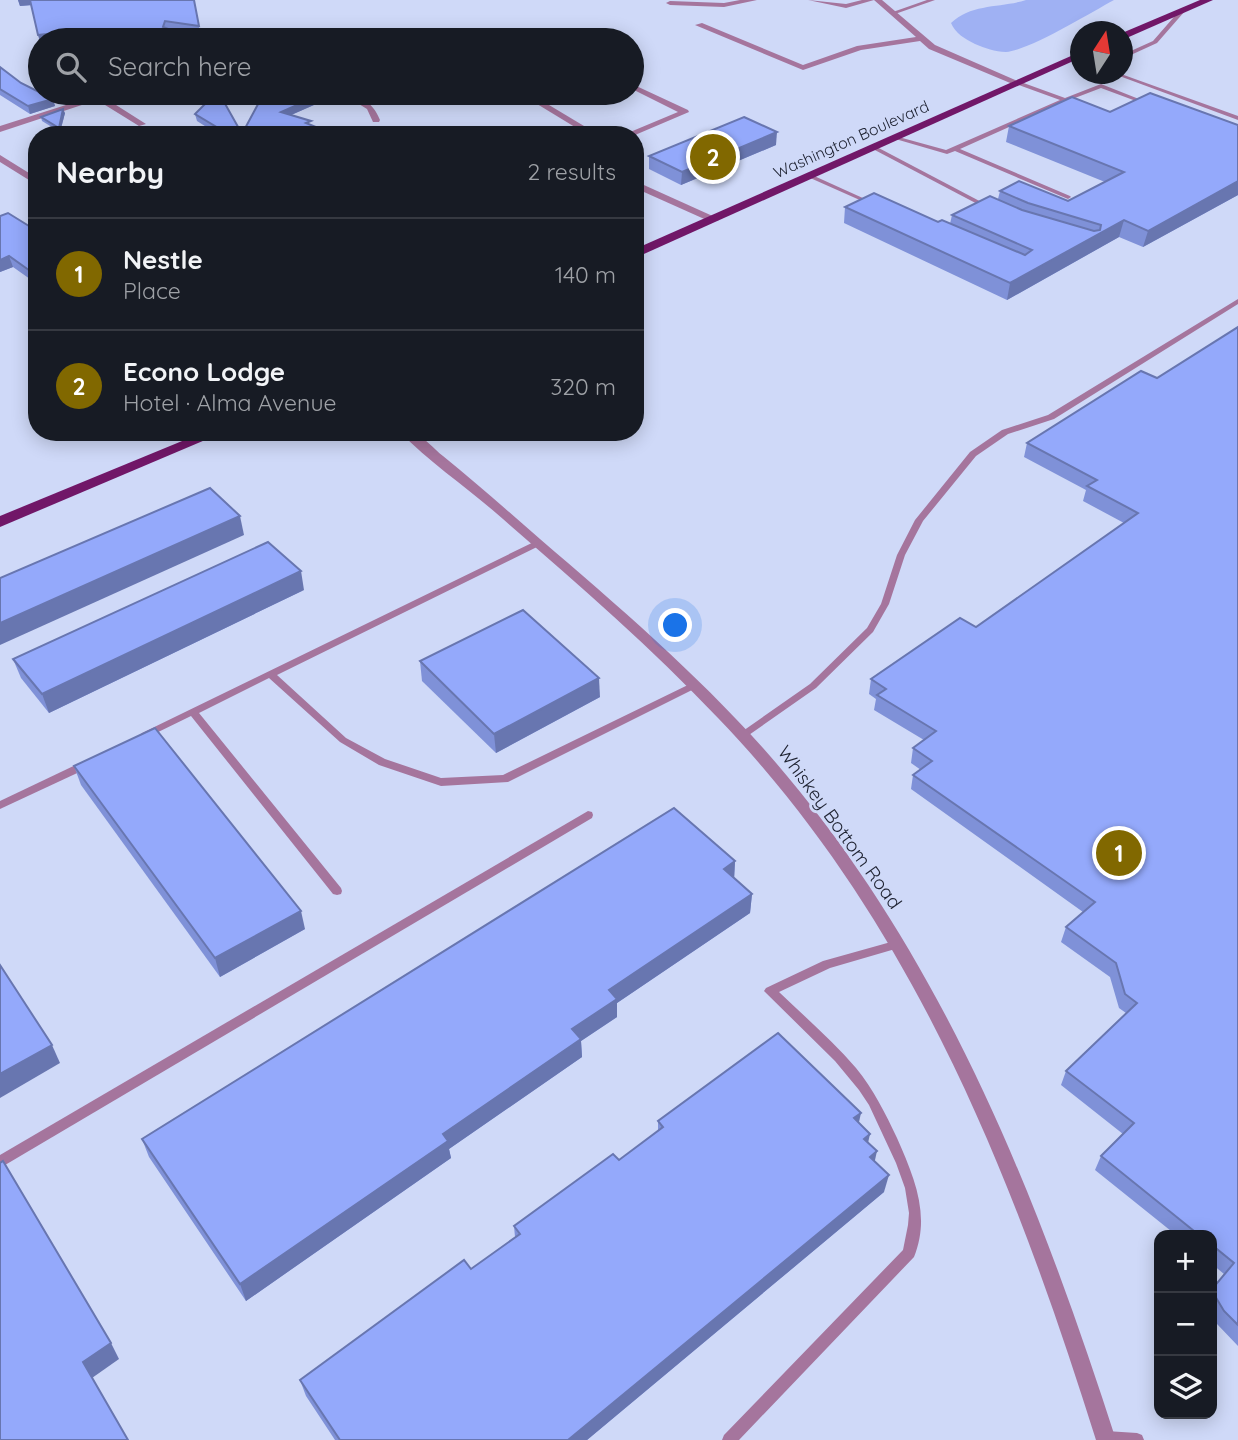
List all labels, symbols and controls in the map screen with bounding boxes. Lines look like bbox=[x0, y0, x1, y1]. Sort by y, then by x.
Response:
north arrow bbox=[1070, 21, 1133, 84]
search box bbox=[28, 28, 644, 105]
icon: search bbox=[52, 48, 90, 86]
text: Search here bbox=[108, 50, 252, 83]
street label: Washington Boulevard bbox=[770, 96, 932, 182]
pin: 2 bbox=[690, 131, 736, 183]
text: Nearby bbox=[56, 153, 164, 191]
text: 2 results bbox=[527, 157, 616, 186]
text: Nestle bbox=[123, 243, 203, 276]
text: 1 bbox=[75, 260, 83, 289]
text: 140 m bbox=[555, 260, 616, 289]
text: Place bbox=[123, 276, 181, 305]
text: Econo Lodge bbox=[123, 355, 285, 388]
text: 2 bbox=[72, 372, 86, 401]
text: 320 m bbox=[550, 372, 616, 401]
text: Hotel · Alma Avenue bbox=[123, 388, 337, 417]
your location bbox=[658, 608, 692, 642]
street label: Whiskey Bottom Road bbox=[773, 741, 907, 913]
pin: 1 bbox=[1096, 827, 1142, 879]
map controls bbox=[1154, 1230, 1217, 1419]
button: + bbox=[1154, 1230, 1217, 1293]
button: − bbox=[1154, 1293, 1217, 1356]
button: layers bbox=[1154, 1356, 1217, 1419]

